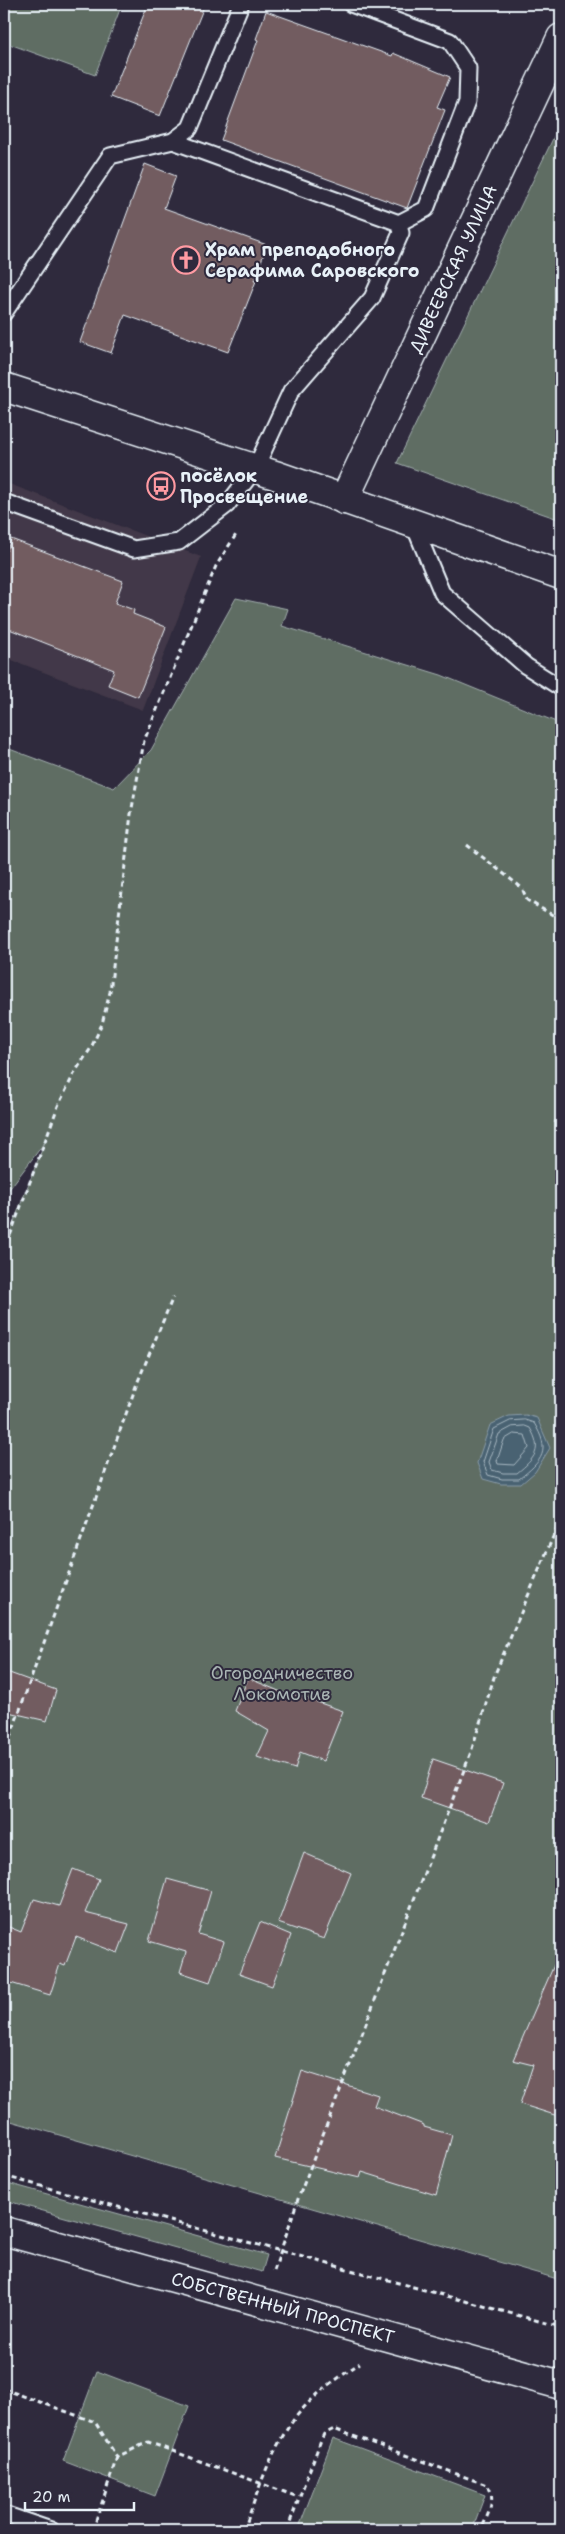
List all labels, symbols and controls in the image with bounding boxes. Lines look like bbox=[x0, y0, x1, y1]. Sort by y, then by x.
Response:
street label: ДИВЕЕВСКАЯ УЛИЦА bbox=[403, 181, 503, 357]
place label: Храм преподобного Серафима Саровского bbox=[205, 238, 419, 283]
church icon: Храм преподобного Серафима Саровского bbox=[171, 245, 201, 275]
place label: посёлок Просвещение bbox=[180, 464, 309, 509]
bus stop icon: посёлок Просвещение bbox=[146, 471, 176, 501]
park label: Огородничество Локомотив bbox=[211, 1661, 353, 1706]
street label: СОБСТВЕННЫЙ ПРОСПЕКТ bbox=[169, 2267, 397, 2349]
scale bar bbox=[25, 2479, 134, 2511]
text: 20 m bbox=[32, 2487, 71, 2507]

